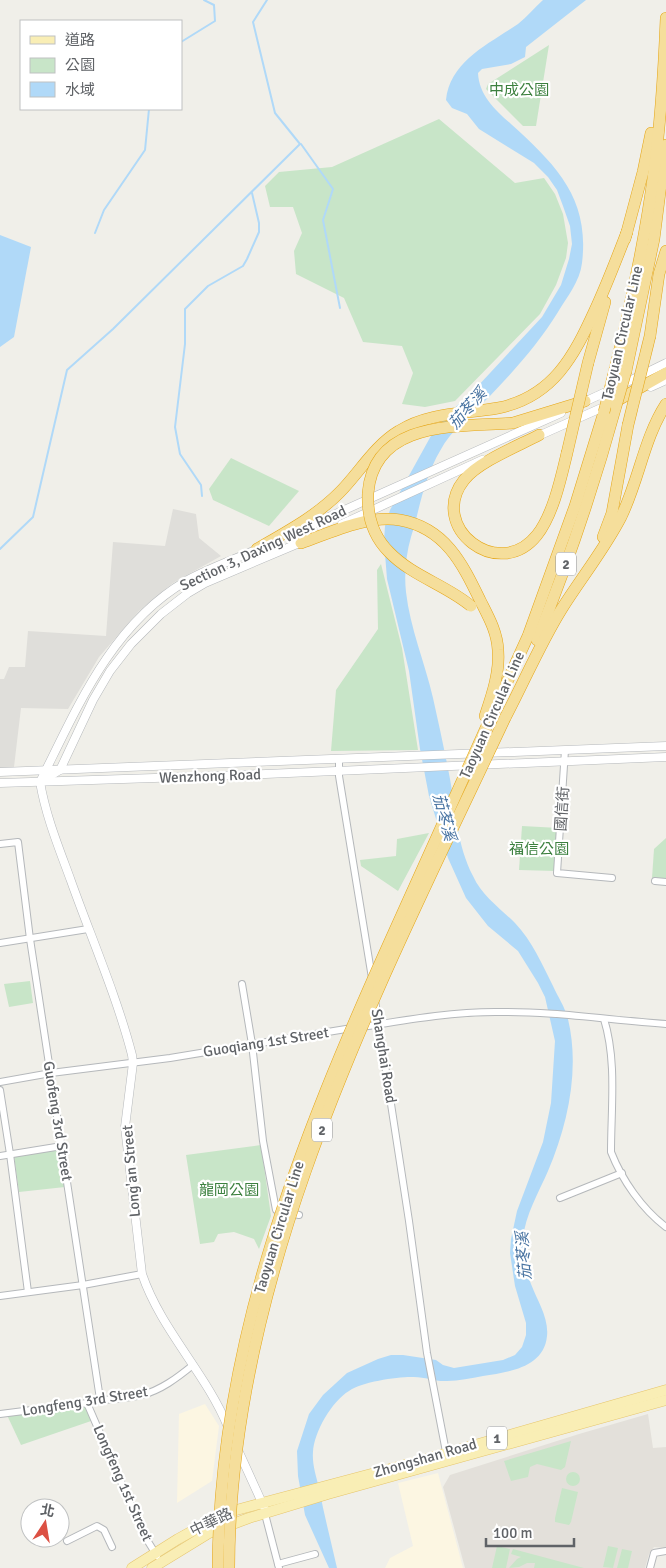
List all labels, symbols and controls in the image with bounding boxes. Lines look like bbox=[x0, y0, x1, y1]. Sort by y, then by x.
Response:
legend bbox=[20, 20, 182, 110]
text: 道路 bbox=[65, 31, 95, 49]
text: 公園 bbox=[65, 56, 95, 74]
text: 水域 bbox=[65, 81, 95, 99]
park label: 中成公園 bbox=[489, 81, 549, 99]
street label: Taoyuan Circular Line bbox=[598, 264, 646, 402]
water label: 茄苳溪 bbox=[444, 382, 492, 433]
street label: Section 3, Daxing West Road bbox=[177, 501, 349, 595]
road number: 2 bbox=[556, 552, 576, 576]
street label: Taoyuan Circular Line bbox=[456, 649, 528, 781]
street label: Wenzhong Road bbox=[159, 765, 261, 787]
street label: 國信街 bbox=[551, 786, 573, 832]
water label: 茄苳溪 bbox=[428, 791, 460, 845]
park label: 福信公園 bbox=[509, 840, 569, 858]
street label: Shanghai Road bbox=[368, 1007, 400, 1105]
street label: Guoqiang 1st Street bbox=[202, 1023, 330, 1061]
street label: Guofeng 3rd Street bbox=[40, 1060, 76, 1182]
road number: 2 bbox=[312, 1118, 332, 1142]
street label: Long'an Street bbox=[118, 1124, 144, 1218]
street label: Taoyuan Circular Line bbox=[250, 1159, 308, 1295]
park label: 龍岡公園 bbox=[199, 1181, 259, 1199]
water label: 茄苳溪 bbox=[512, 1229, 536, 1281]
street label: Longfeng 3rd Street bbox=[21, 1382, 149, 1420]
street label: Longfeng 1st Street bbox=[89, 1422, 157, 1544]
road number: 1 bbox=[487, 1426, 507, 1450]
street label: Zhongshan Road bbox=[371, 1435, 479, 1481]
north arrow bbox=[20, 1498, 70, 1548]
text: 北 bbox=[39, 1501, 56, 1521]
street label: 中華路 bbox=[187, 1504, 235, 1540]
scale bar bbox=[486, 1516, 574, 1548]
text: 100 m bbox=[493, 1524, 533, 1542]

